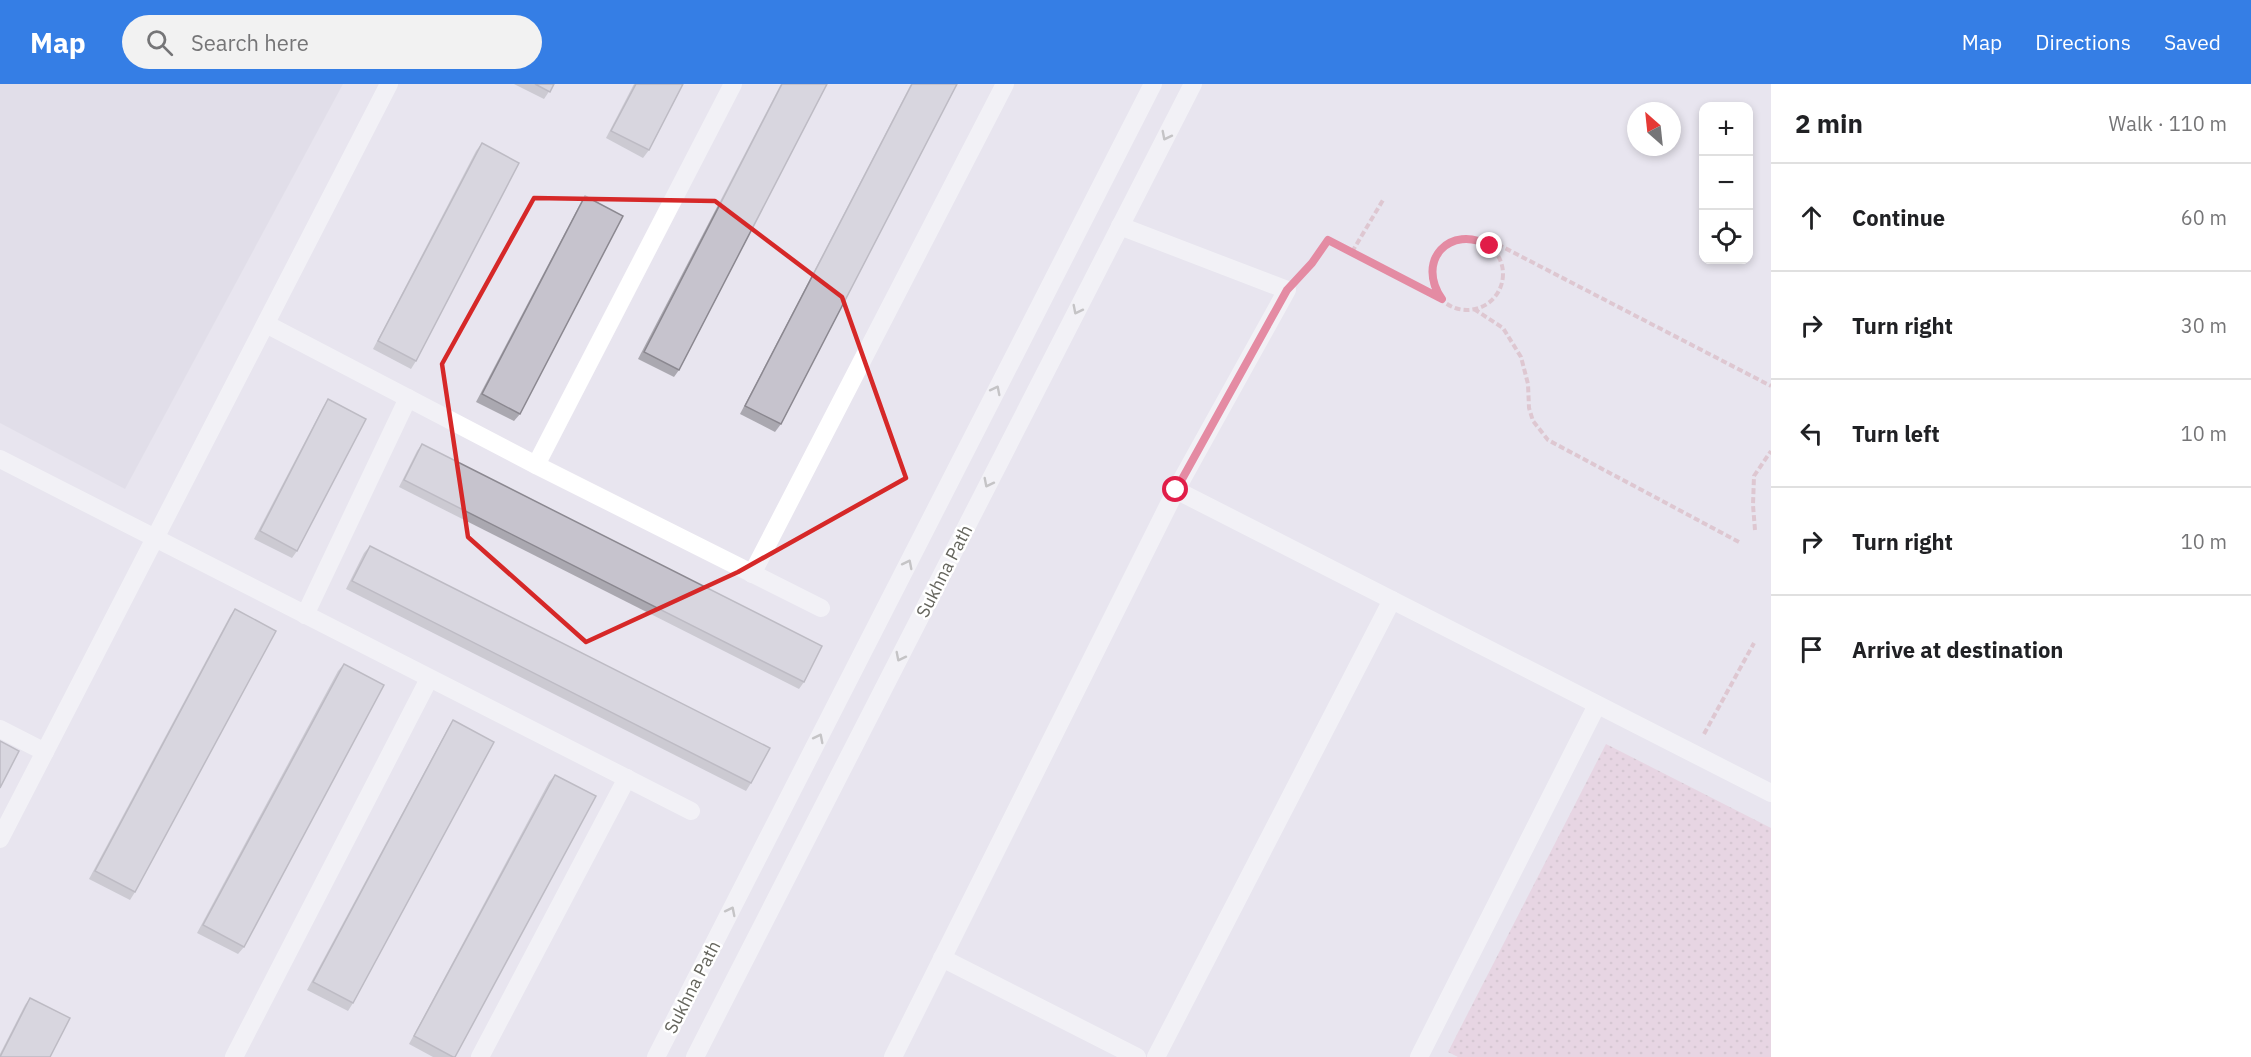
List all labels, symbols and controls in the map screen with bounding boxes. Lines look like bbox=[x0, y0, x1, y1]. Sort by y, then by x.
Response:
search box bbox=[122, 15, 542, 69]
text: Map bbox=[30, 24, 86, 61]
icon: search bbox=[143, 26, 176, 59]
text: Search here bbox=[191, 28, 309, 57]
text: Map bbox=[1962, 28, 2002, 56]
text: Directions bbox=[2035, 28, 2131, 56]
text: Saved bbox=[2164, 28, 2221, 56]
north arrow bbox=[1627, 102, 1681, 156]
map controls bbox=[1699, 102, 1753, 264]
button: + bbox=[1699, 102, 1753, 156]
text: 2 min bbox=[1795, 106, 1863, 140]
text: Walk · 110 m bbox=[2109, 110, 2227, 137]
one-way arrow bbox=[1162, 130, 1173, 140]
button: − bbox=[1699, 156, 1753, 210]
icon: ahead bbox=[1795, 201, 1828, 234]
text: Continue bbox=[1852, 203, 1945, 232]
text: 60 m bbox=[2181, 204, 2227, 231]
button: locate bbox=[1699, 210, 1753, 264]
route end bbox=[1476, 232, 1502, 258]
one-way arrow bbox=[1073, 303, 1084, 314]
icon: right bbox=[1795, 309, 1828, 342]
text: Turn right bbox=[1852, 311, 1953, 340]
text: 30 m bbox=[2181, 312, 2227, 339]
one-way arrow bbox=[989, 386, 1001, 397]
icon: left bbox=[1795, 417, 1828, 450]
text: Turn left bbox=[1852, 419, 1940, 448]
text: 10 m bbox=[2181, 420, 2227, 447]
route start bbox=[1162, 476, 1188, 502]
one-way arrow bbox=[984, 477, 996, 488]
street label: Sukhna Path bbox=[911, 521, 977, 621]
icon: right bbox=[1795, 525, 1828, 558]
text: Turn right bbox=[1852, 527, 1953, 556]
text: 10 m bbox=[2181, 528, 2227, 555]
one-way arrow bbox=[901, 560, 912, 570]
icon: arrive bbox=[1795, 633, 1828, 666]
text: Arrive at destination bbox=[1852, 635, 2063, 664]
one-way arrow bbox=[895, 651, 907, 662]
one-way arrow bbox=[812, 733, 823, 744]
one-way arrow bbox=[723, 907, 735, 918]
street label: Sukhna Path bbox=[659, 937, 725, 1037]

